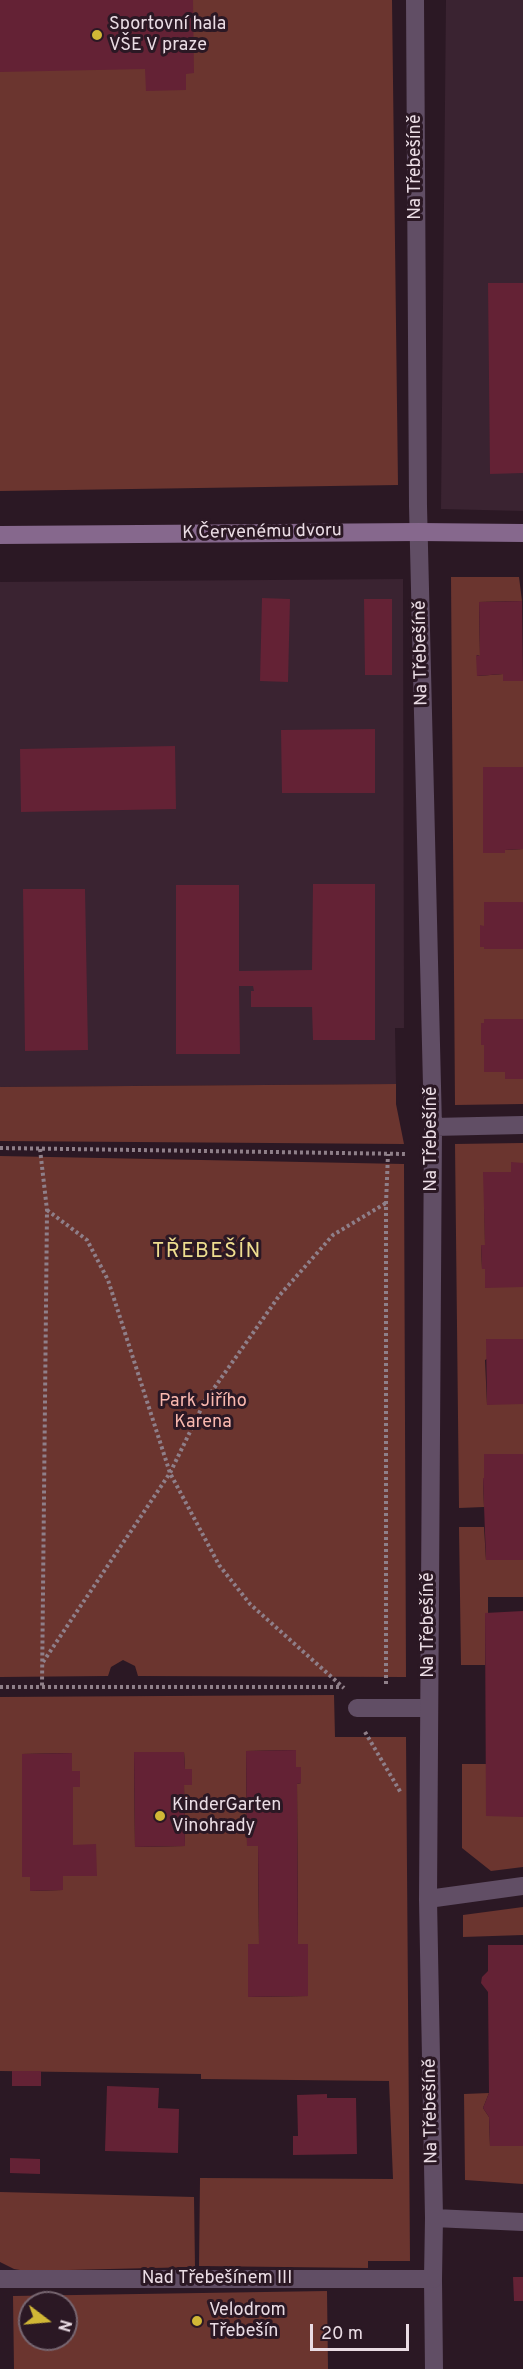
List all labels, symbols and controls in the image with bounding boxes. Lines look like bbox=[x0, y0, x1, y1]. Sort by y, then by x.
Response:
place label: Sportovní hala VŠE V praze bbox=[109, 14, 226, 57]
marker: Sportovní hala VŠE V praze bbox=[90, 28, 104, 42]
street label: Na Třebešíně bbox=[405, 114, 427, 220]
street label: K Červenému dvoru bbox=[182, 521, 342, 545]
street label: Na Třebešíně bbox=[410, 600, 434, 706]
street label: Na Třebešíně bbox=[421, 1086, 443, 1192]
district label: TŘEBEŠÍN bbox=[152, 1240, 262, 1266]
park label: Park Jiřího Karena bbox=[159, 1391, 247, 1434]
street label: Na Třebešíně bbox=[418, 1572, 440, 1678]
place label: KinderGarten Vinohrady bbox=[172, 1795, 281, 1838]
marker: KinderGarten Vinohrady bbox=[153, 1809, 167, 1823]
street label: Na Třebešíně bbox=[420, 2058, 444, 2164]
street label: Nad Třebešínem III bbox=[142, 2268, 292, 2290]
north arrow bbox=[18, 2291, 78, 2351]
place label: Velodrom Třebešín bbox=[209, 2300, 286, 2342]
scale bar bbox=[313, 2312, 412, 2350]
marker: Velodrom Třebešín bbox=[190, 2314, 204, 2328]
text: N bbox=[52, 2317, 75, 2334]
text: 20 m bbox=[321, 2323, 363, 2346]

